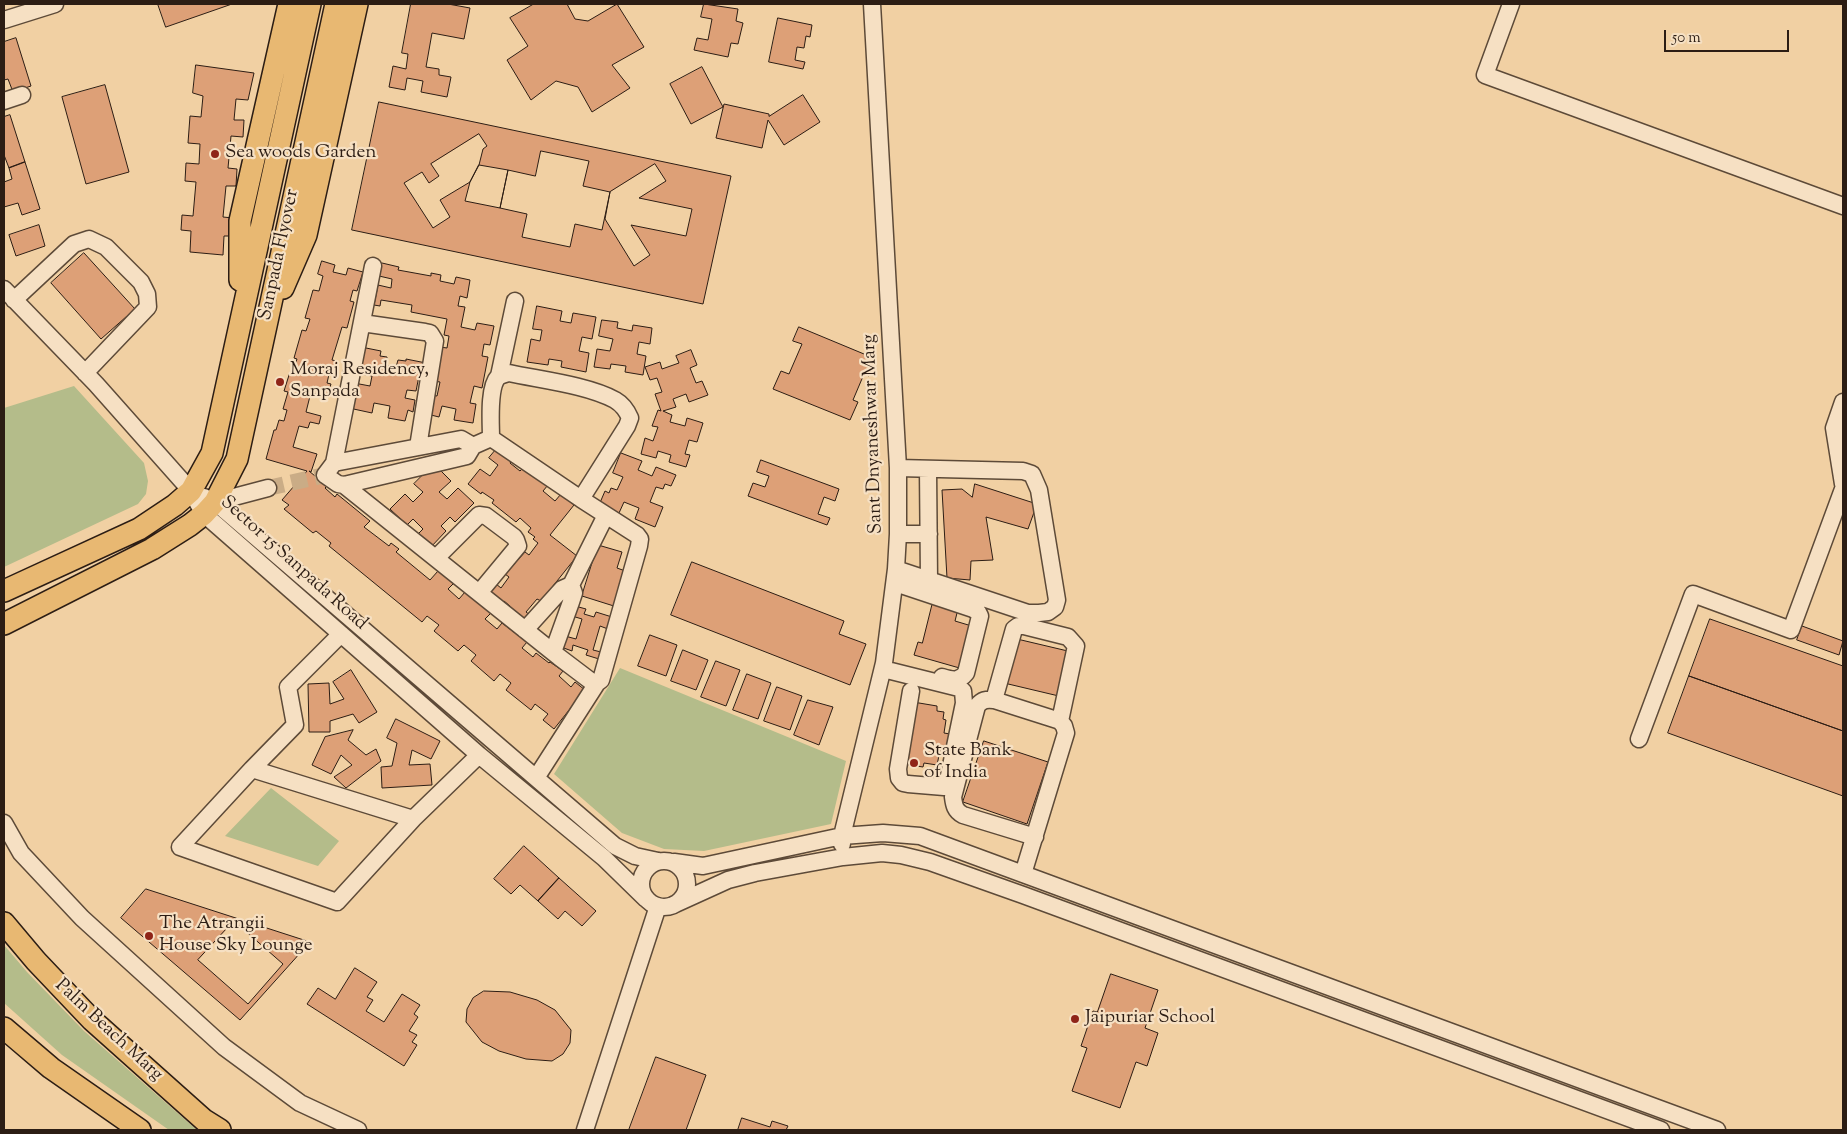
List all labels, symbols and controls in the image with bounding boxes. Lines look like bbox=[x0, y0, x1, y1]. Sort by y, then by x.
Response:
scale bar bbox=[1667, 20, 1792, 52]
text: 50 m bbox=[1672, 28, 1701, 49]
place label: Sea woods Garden bbox=[225, 143, 376, 165]
marker: Sea woods Garden bbox=[209, 148, 221, 160]
street label: Sanpada Flyover bbox=[255, 187, 305, 323]
street label: Sant Dnyaneshwar Marg bbox=[859, 334, 889, 534]
place label: Moraj Residency, Sanpada bbox=[290, 360, 429, 404]
marker: Moraj Residency, Sanpada bbox=[274, 376, 286, 388]
street label: Sector 15 Sanpada Road bbox=[215, 492, 371, 636]
place label: State Bank of India bbox=[924, 741, 1012, 785]
marker: State Bank of India bbox=[908, 757, 920, 769]
place label: The Atrangii House Sky Lounge bbox=[159, 914, 313, 958]
marker: The Atrangii House Sky Lounge bbox=[143, 930, 155, 942]
street label: Palm Beach Marg bbox=[49, 975, 167, 1087]
place label: Jaipuriar School bbox=[1085, 1008, 1215, 1030]
marker: Jaipuriar School bbox=[1069, 1013, 1081, 1025]

